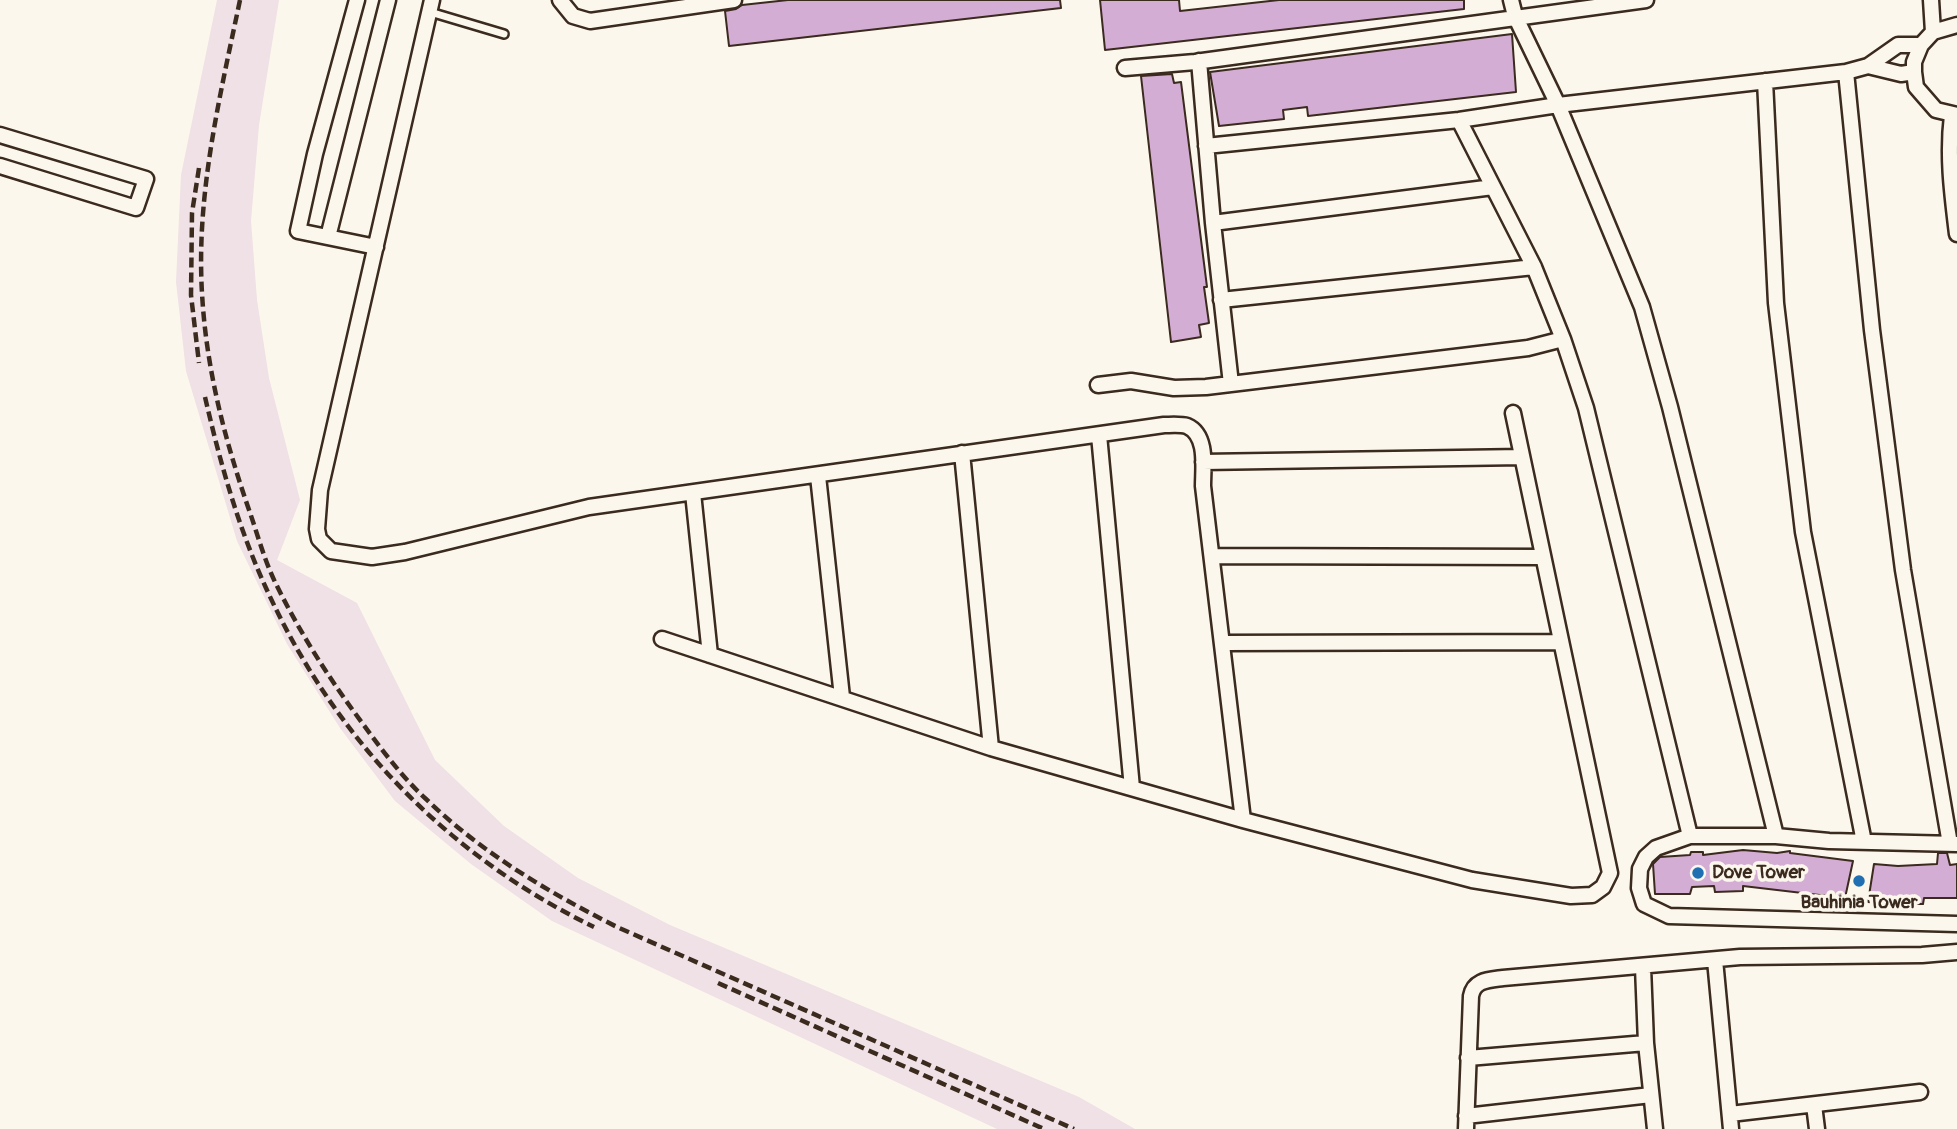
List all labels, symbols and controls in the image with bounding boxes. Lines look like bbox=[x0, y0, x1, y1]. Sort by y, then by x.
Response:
place label: Dove Tower bbox=[1712, 862, 1805, 884]
marker: Dove Tower bbox=[1690, 865, 1706, 881]
marker: Bauhinia Tower bbox=[1851, 873, 1867, 889]
place label: Bauhinia Tower bbox=[1801, 892, 1917, 914]

